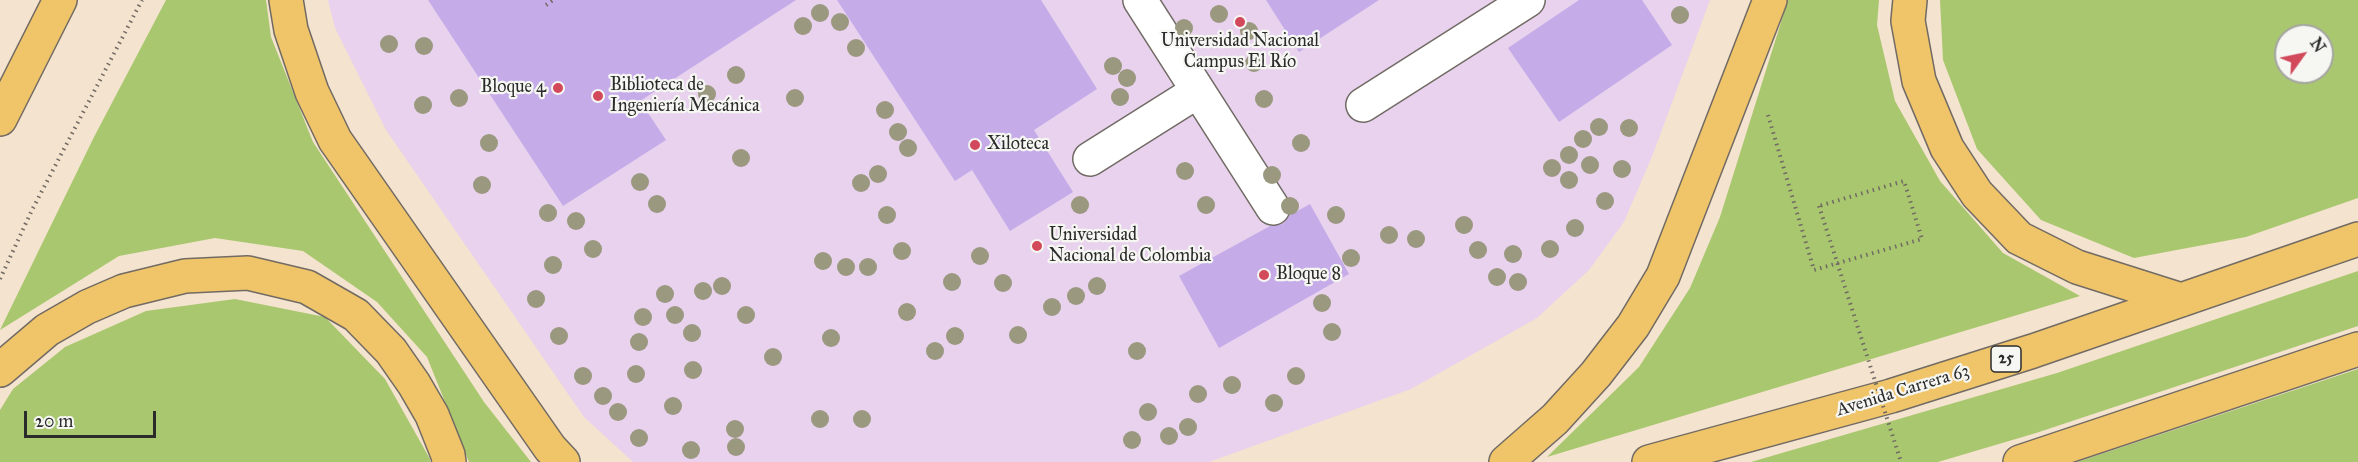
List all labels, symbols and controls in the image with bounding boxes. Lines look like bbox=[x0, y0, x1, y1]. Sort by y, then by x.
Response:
marker: Universidad Nacional Campus El Río bbox=[1233, 15, 1247, 29]
north arrow bbox=[2274, 24, 2334, 84]
place label: Universidad Nacional Campus El Río bbox=[1161, 31, 1319, 74]
text: N bbox=[2306, 34, 2329, 56]
place label: Biblioteca de Ingeniería Mecánica bbox=[610, 75, 760, 118]
place label: Bloque 4 bbox=[480, 77, 546, 99]
marker: Bloque 4 bbox=[551, 81, 565, 95]
marker: Biblioteca de Ingeniería Mecánica bbox=[591, 89, 605, 103]
place label: Xiloteca bbox=[987, 134, 1049, 156]
marker: Xiloteca bbox=[968, 138, 982, 152]
place label: Universidad Nacional de Colombia bbox=[1049, 225, 1211, 268]
marker: Universidad Nacional de Colombia bbox=[1030, 239, 1044, 253]
place label: Bloque 8 bbox=[1276, 264, 1341, 286]
marker: Bloque 8 bbox=[1257, 268, 1271, 282]
road number: 25 bbox=[1991, 346, 2021, 372]
street label: Avenida Carrera 63 bbox=[1834, 361, 1972, 421]
scale bar bbox=[27, 399, 159, 437]
text: 20 m bbox=[35, 410, 73, 432]

